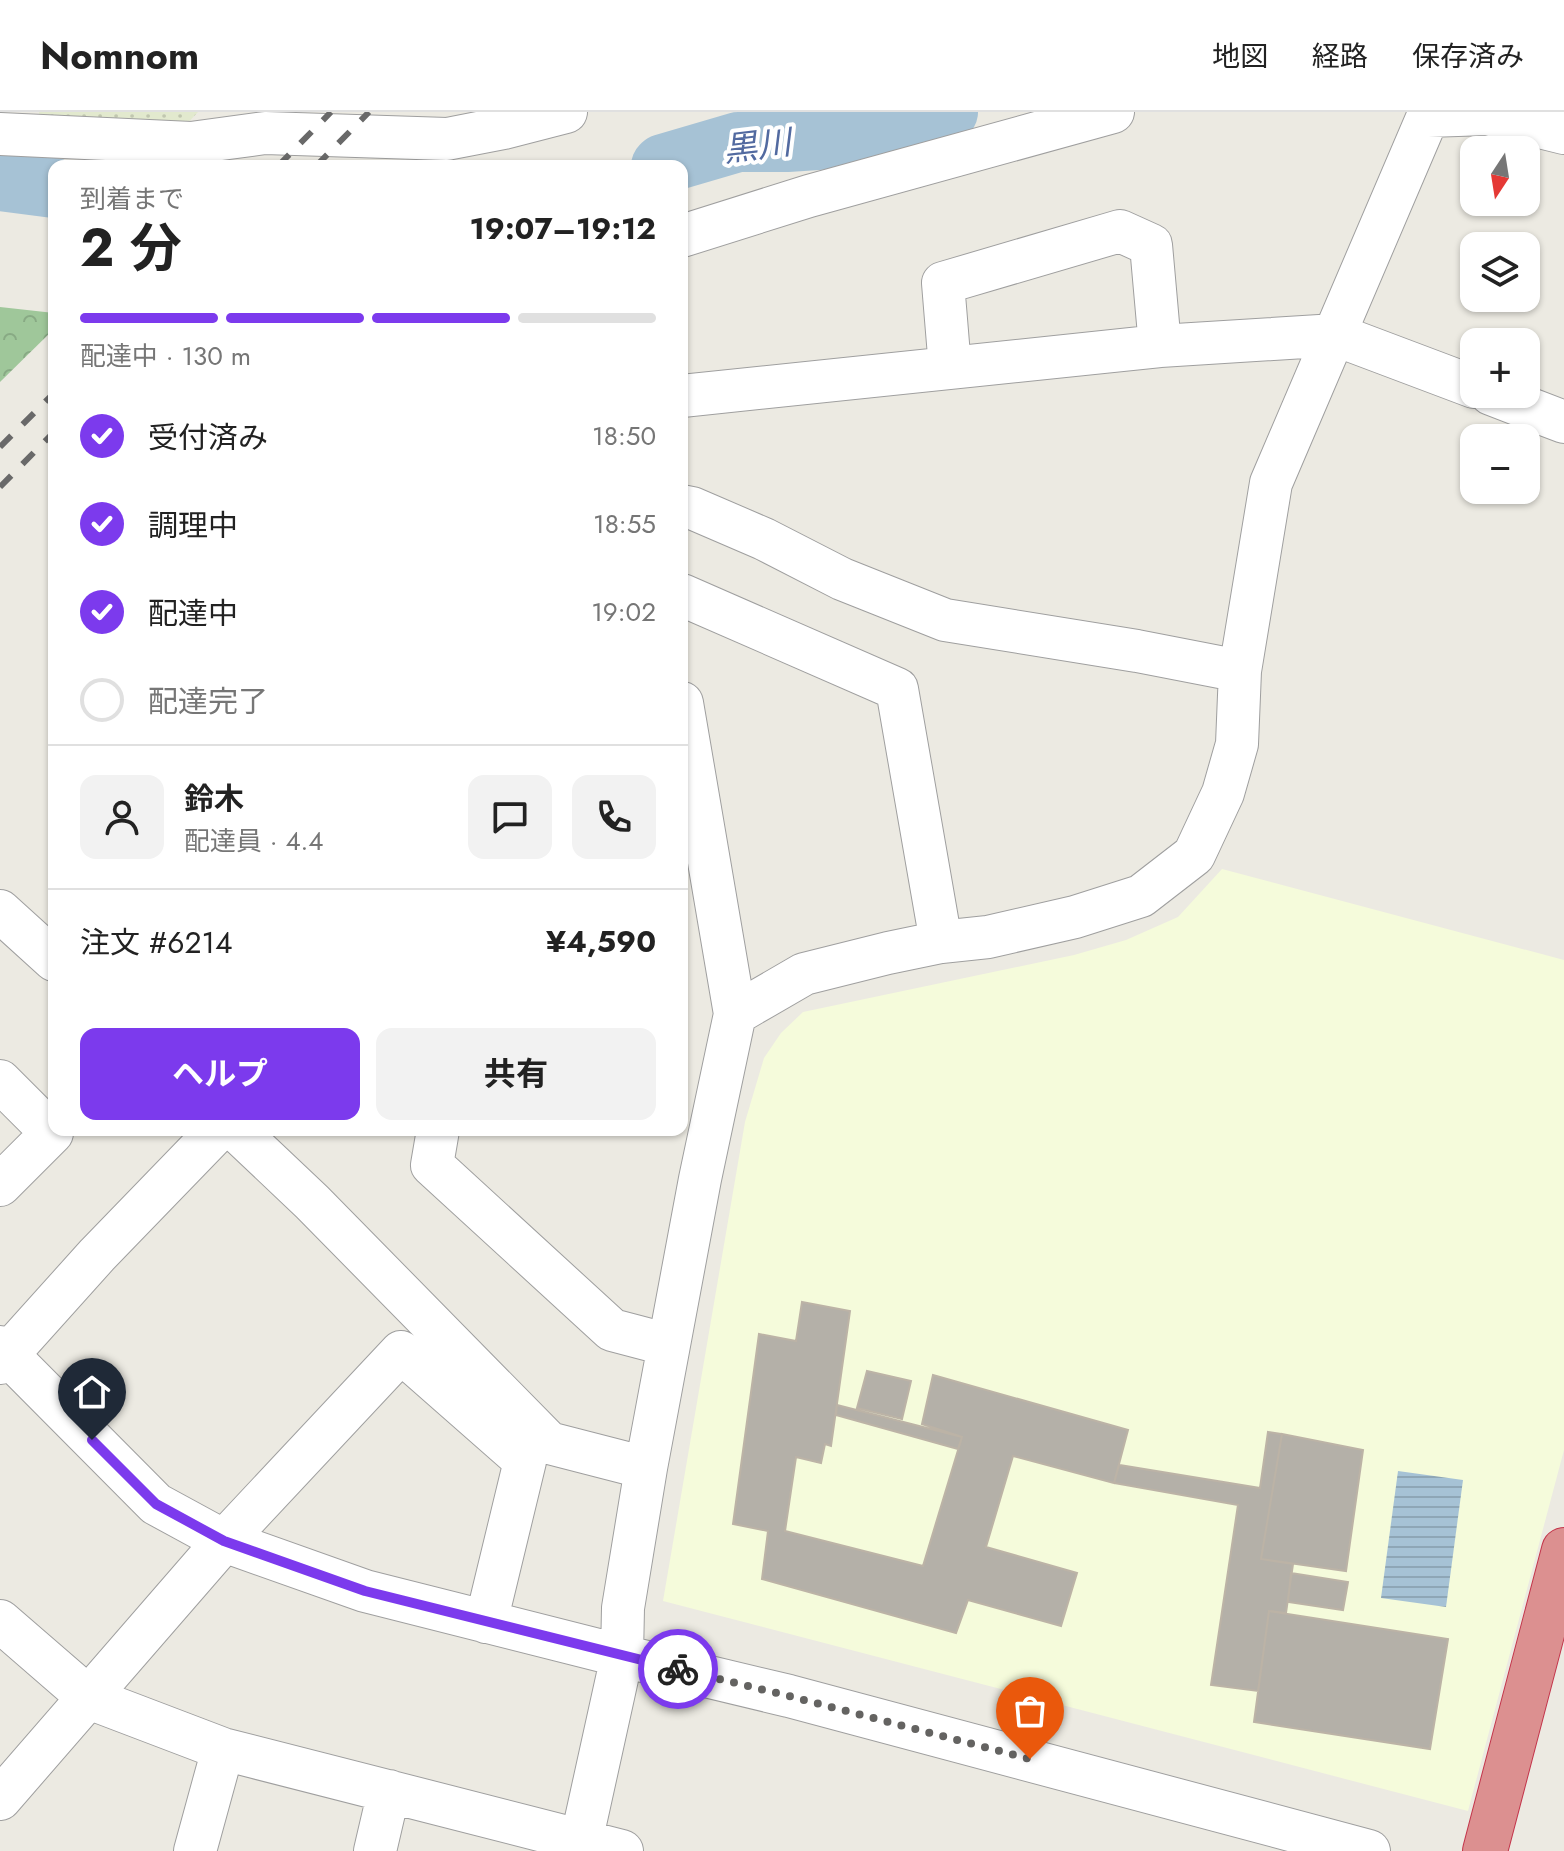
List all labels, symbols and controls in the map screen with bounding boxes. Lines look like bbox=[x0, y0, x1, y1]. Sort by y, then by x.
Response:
text: Nomnom bbox=[40, 28, 199, 83]
text: 地図 bbox=[1212, 36, 1268, 77]
text: 経路 bbox=[1312, 36, 1368, 77]
text: 保存済み bbox=[1412, 36, 1524, 77]
water label: 黒川 bbox=[720, 117, 797, 174]
north arrow bbox=[1460, 136, 1540, 216]
map controls bbox=[1460, 136, 1540, 504]
text: 到着まで bbox=[80, 180, 184, 218]
text: 19:07–19:12 bbox=[470, 207, 656, 250]
text: 2 分 bbox=[80, 210, 182, 286]
button: layers bbox=[1460, 232, 1540, 312]
button: + bbox=[1460, 328, 1540, 408]
text: 配達中 · 130 m bbox=[80, 337, 251, 375]
icon: check bbox=[80, 414, 124, 458]
text: 受付済み bbox=[148, 416, 268, 459]
text: 18:50 bbox=[592, 417, 656, 455]
button: − bbox=[1460, 424, 1540, 504]
icon: check bbox=[80, 502, 124, 546]
text: 調理中 bbox=[148, 504, 238, 547]
text: 18:55 bbox=[593, 505, 656, 543]
icon: check bbox=[80, 590, 124, 634]
text: 配達中 bbox=[148, 592, 238, 635]
text: 19:02 bbox=[591, 593, 656, 631]
text: 配達完了 bbox=[148, 680, 268, 723]
button: person bbox=[80, 775, 164, 859]
button: chat bbox=[468, 775, 552, 859]
button: phone bbox=[572, 775, 656, 859]
text: 鈴木 bbox=[184, 777, 244, 820]
text: 配達員 · 4.4 bbox=[184, 822, 324, 860]
text: ¥4,590 bbox=[546, 920, 656, 963]
text: 注文 #6214 bbox=[80, 921, 233, 964]
button: ヘルプ bbox=[80, 1028, 360, 1120]
button: 共有 bbox=[376, 1028, 656, 1120]
pin bbox=[58, 1358, 126, 1440]
icon: home bbox=[70, 1370, 114, 1414]
courier bbox=[638, 1629, 718, 1709]
icon: bike bbox=[656, 1647, 700, 1691]
pin bbox=[996, 1677, 1064, 1759]
icon: bag bbox=[1008, 1689, 1052, 1733]

